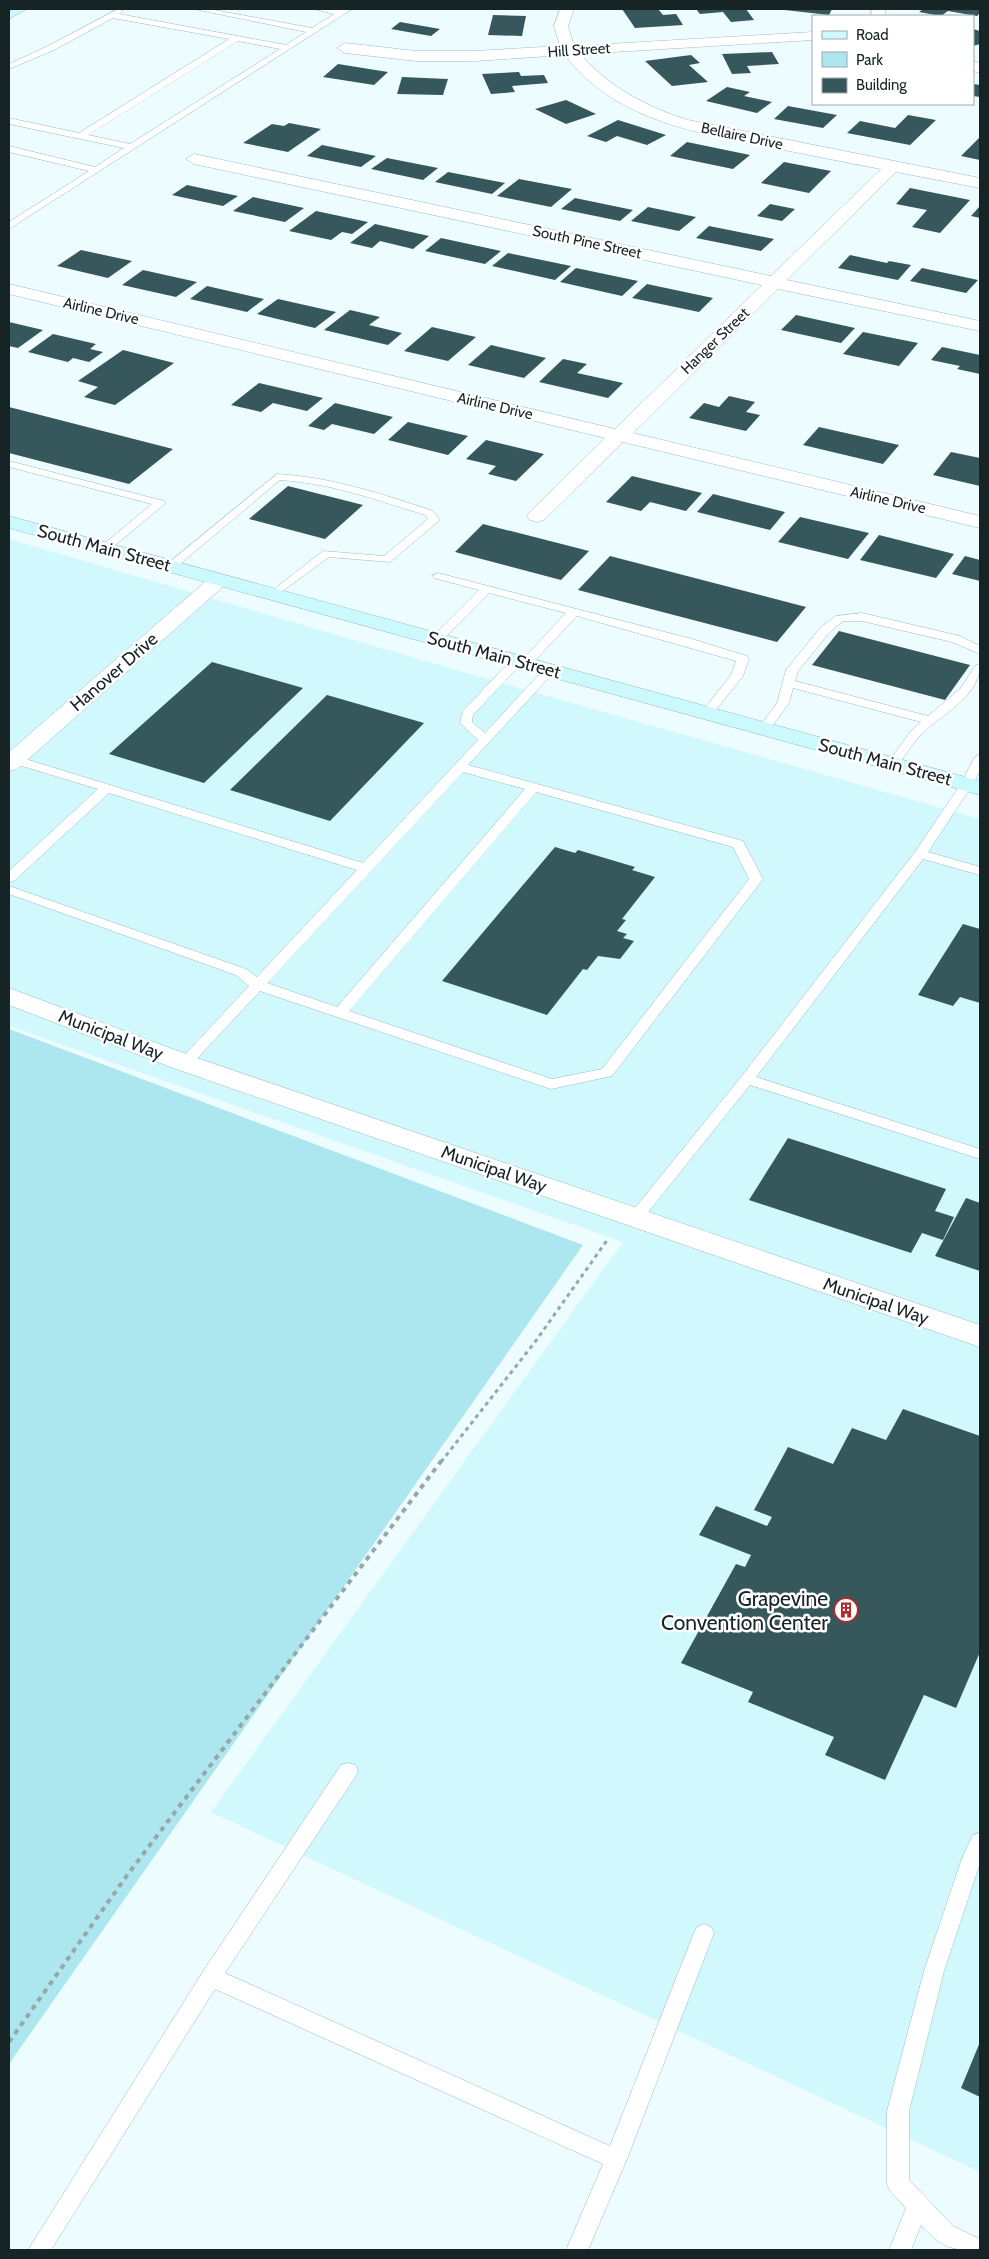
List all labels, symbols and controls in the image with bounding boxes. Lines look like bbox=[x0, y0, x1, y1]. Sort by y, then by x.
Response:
legend bbox=[812, 15, 974, 105]
text: Road bbox=[856, 26, 889, 44]
street label: Hill Street bbox=[547, 39, 611, 61]
text: Park bbox=[856, 51, 883, 69]
text: Building bbox=[856, 76, 907, 94]
street label: Bellaire Drive bbox=[699, 119, 785, 154]
street label: South Pine Street bbox=[531, 222, 643, 262]
street label: Airline Drive bbox=[61, 294, 141, 328]
street label: Hanger Street bbox=[677, 304, 753, 378]
street label: Airline Drive bbox=[455, 389, 535, 423]
street label: Airline Drive bbox=[848, 483, 928, 517]
street label: South Main Street bbox=[35, 520, 173, 576]
street label: South Main Street bbox=[425, 627, 563, 683]
street label: Hanover Drive bbox=[66, 628, 162, 716]
street label: South Main Street bbox=[816, 734, 954, 790]
street label: Municipal Way bbox=[56, 1005, 166, 1065]
street label: Municipal Way bbox=[438, 1141, 550, 1197]
street label: Municipal Way bbox=[820, 1273, 932, 1329]
place label: Grapevine Convention Center bbox=[661, 1586, 828, 1635]
building icon: Grapevine Convention Center bbox=[833, 1597, 859, 1623]

